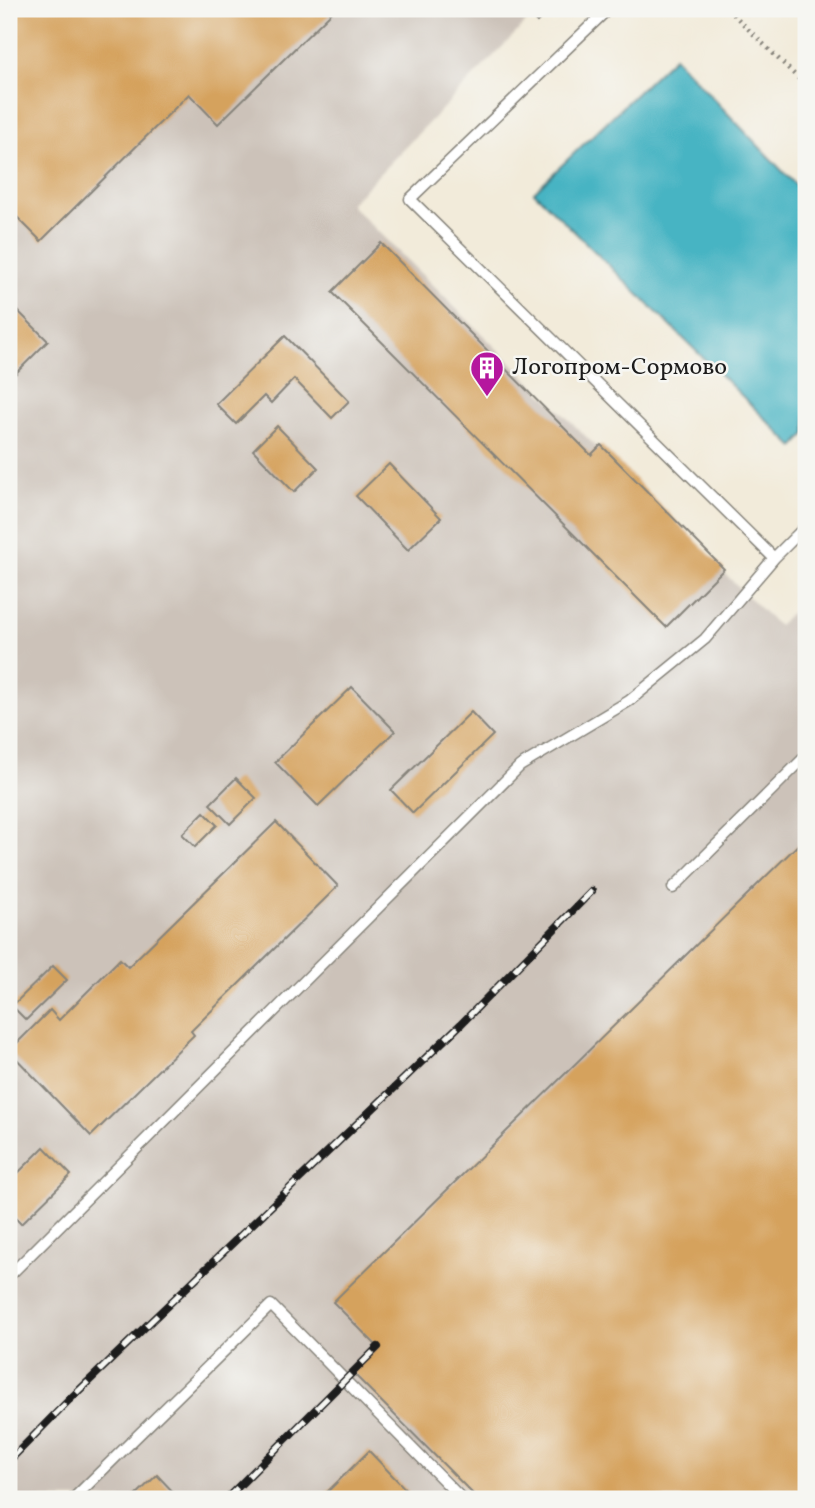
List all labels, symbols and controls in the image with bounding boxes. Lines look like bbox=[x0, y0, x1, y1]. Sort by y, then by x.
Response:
building icon: Логопром-Сормово bbox=[468, 349, 506, 398]
place label: Логопром-Сормово bbox=[512, 351, 727, 385]

